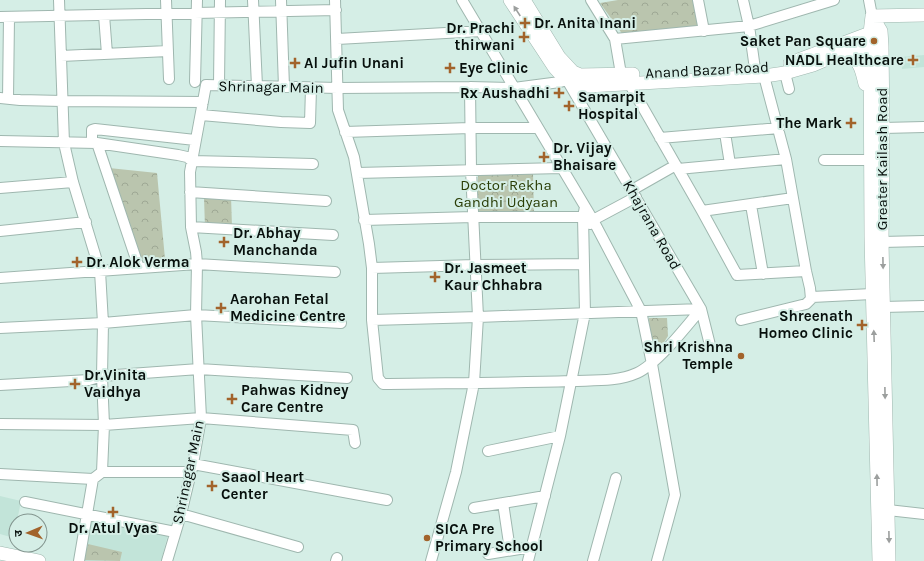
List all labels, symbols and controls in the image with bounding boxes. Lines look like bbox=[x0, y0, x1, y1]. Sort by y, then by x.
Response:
one-way arrow bbox=[513, 6, 521, 16]
place label: Dr. Anita Inani bbox=[534, 14, 636, 32]
marker: Dr. Anita Inani bbox=[519, 17, 531, 29]
place label: Dr. Prachi thirwani bbox=[446, 19, 515, 54]
marker: Dr. Prachi thirwani bbox=[518, 31, 530, 43]
place label: Saket Pan Square bbox=[740, 32, 866, 50]
marker: Saket Pan Square bbox=[869, 36, 879, 46]
place label: NADL Healthcare bbox=[785, 51, 904, 69]
place label: Al Jufin Unani bbox=[304, 54, 404, 72]
marker: NADL Healthcare bbox=[907, 54, 919, 66]
marker: Al Jufin Unani bbox=[289, 57, 301, 69]
street label: Anand Bazar Road bbox=[645, 58, 769, 82]
place label: Eye Clinic bbox=[459, 59, 528, 77]
marker: Eye Clinic bbox=[444, 62, 456, 74]
street label: Shrinagar Main bbox=[218, 77, 324, 97]
place label: Rx Aushadhi bbox=[460, 84, 550, 102]
marker: Rx Aushadhi bbox=[553, 87, 565, 99]
place label: Samarpit Hospital bbox=[578, 88, 645, 123]
street label: Greater Kailash Road bbox=[873, 88, 891, 230]
marker: Samarpit Hospital bbox=[563, 100, 575, 112]
place label: The Mark bbox=[776, 114, 842, 132]
marker: The Mark bbox=[845, 117, 857, 129]
place label: Dr. Vijay Bhaisare bbox=[553, 139, 616, 174]
marker: Dr. Vijay Bhaisare bbox=[538, 151, 550, 163]
park label: Doctor Rekha Gandhi Udyaan bbox=[454, 176, 558, 211]
street label: Khajrana Road bbox=[619, 177, 685, 273]
place label: Dr. Abhay Manchanda bbox=[233, 224, 318, 259]
marker: Dr. Abhay Manchanda bbox=[218, 236, 230, 248]
place label: Dr. Alok Verma bbox=[86, 253, 190, 271]
marker: Dr. Alok Verma bbox=[71, 256, 83, 268]
one-way arrow bbox=[879, 257, 886, 269]
place label: Dr. Jasmeet Kaur Chhabra bbox=[444, 259, 543, 294]
marker: Dr. Jasmeet Kaur Chhabra bbox=[429, 271, 441, 283]
place label: Aarohan Fetal Medicine Centre bbox=[230, 290, 346, 325]
marker: Aarohan Fetal Medicine Centre bbox=[215, 302, 227, 314]
place label: Shreenath Homeo Clinic bbox=[758, 307, 853, 342]
marker: Shreenath Homeo Clinic bbox=[856, 319, 868, 331]
one-way arrow bbox=[871, 329, 877, 342]
place label: Shri Krishna Temple bbox=[643, 338, 733, 373]
marker: Shri Krishna Temple bbox=[736, 351, 746, 361]
place label: Dr.Vinita Vaidhya bbox=[84, 366, 146, 401]
marker: Dr.Vinita Vaidhya bbox=[69, 378, 81, 390]
place label: Pahwas Kidney Care Centre bbox=[241, 381, 349, 416]
one-way arrow bbox=[882, 387, 889, 399]
marker: Pahwas Kidney Care Centre bbox=[226, 393, 238, 405]
street label: Shrinagar Main bbox=[168, 419, 208, 525]
place label: Saaol Heart Center bbox=[221, 468, 304, 503]
one-way arrow bbox=[874, 474, 881, 486]
marker: Saaol Heart Center bbox=[206, 480, 218, 492]
marker: Dr. Atul Vyas bbox=[107, 506, 119, 518]
north arrow bbox=[8, 513, 48, 553]
place label: Dr. Atul Vyas bbox=[68, 519, 158, 537]
place label: SICA Pre Primary School bbox=[435, 520, 543, 555]
text: उ bbox=[12, 529, 25, 537]
one-way arrow bbox=[886, 531, 892, 544]
marker: SICA Pre Primary School bbox=[422, 533, 432, 543]

